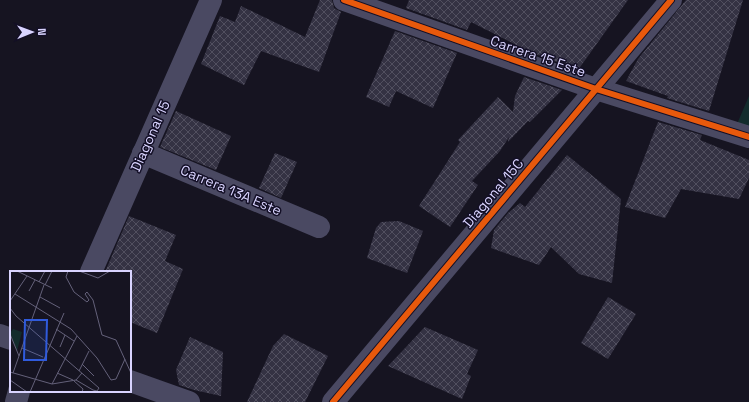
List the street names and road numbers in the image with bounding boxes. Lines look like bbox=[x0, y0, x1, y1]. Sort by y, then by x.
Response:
street label: Carrera 15 Este bbox=[488, 31, 588, 81]
street label: Diagonal 15 bbox=[126, 98, 174, 174]
street label: Diagonal 15C bbox=[459, 155, 527, 231]
street label: Carrera 13A Este bbox=[178, 161, 284, 219]

